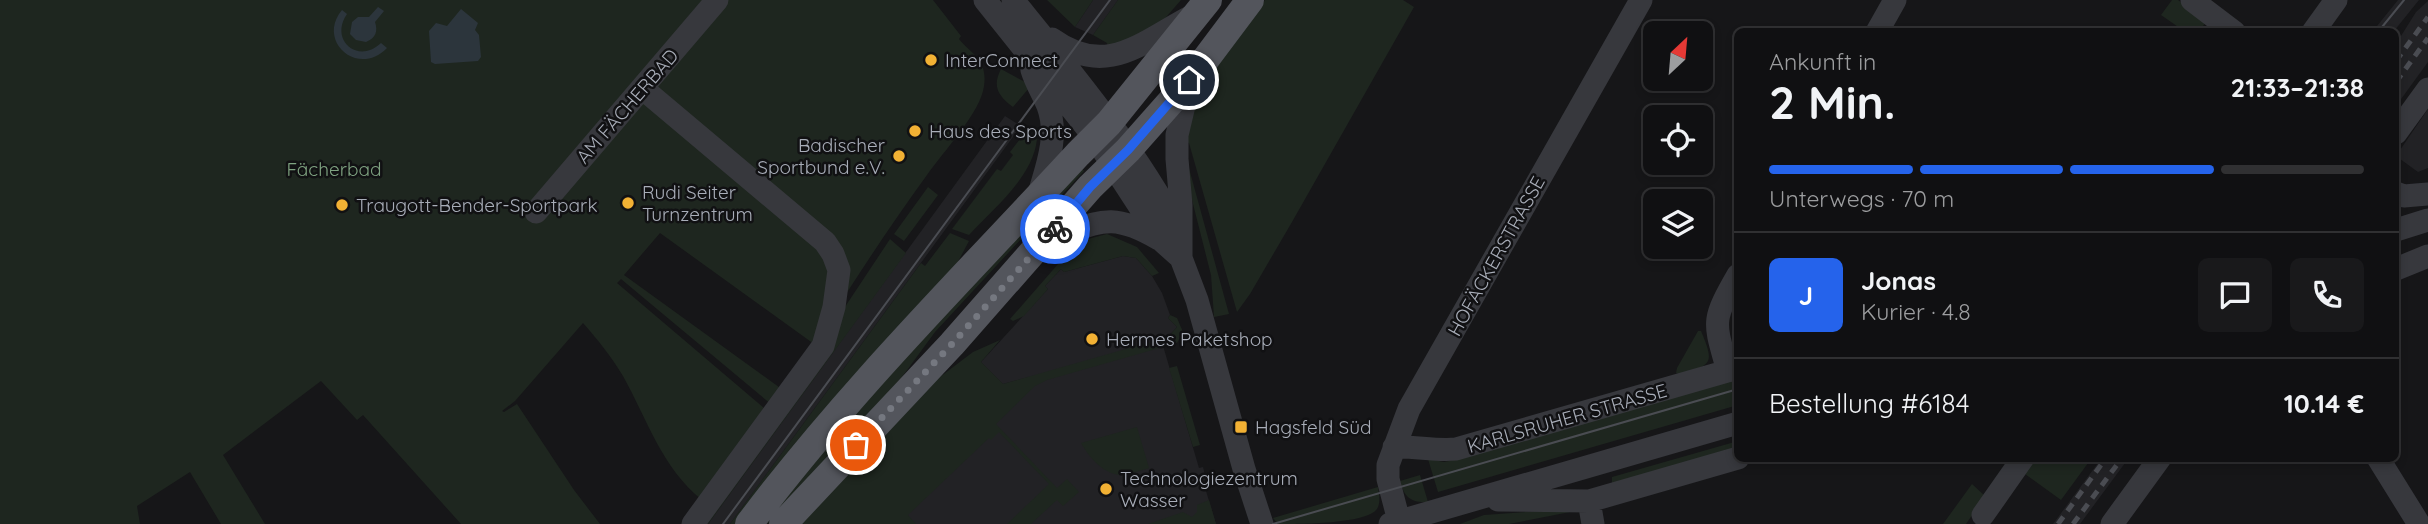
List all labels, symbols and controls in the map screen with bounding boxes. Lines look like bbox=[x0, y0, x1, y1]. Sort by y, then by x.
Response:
north arrow bbox=[1643, 21, 1713, 91]
map controls bbox=[1643, 21, 1713, 259]
street label: AM FÄCHERBAD bbox=[571, 44, 683, 168]
text: Ankunft in bbox=[1769, 47, 1876, 76]
place label: InterConnect bbox=[945, 48, 1058, 72]
pin bbox=[1159, 50, 1219, 110]
marker: InterConnect bbox=[923, 52, 939, 68]
icon: home bbox=[1170, 61, 1208, 99]
text: 21:33–21:38 bbox=[2230, 71, 2364, 104]
text: 2 Min. bbox=[1769, 73, 1895, 131]
button: locate bbox=[1643, 105, 1713, 175]
place label: Haus des Sports bbox=[929, 119, 1072, 143]
marker: Haus des Sports bbox=[907, 123, 923, 139]
place label: Badischer Sportbund e.V. bbox=[757, 133, 886, 179]
marker: Badischer Sportbund e.V. bbox=[891, 148, 907, 164]
park label: Fächerbad bbox=[286, 157, 382, 181]
street label: HOFÄCKERSTRASSE bbox=[1442, 172, 1550, 340]
place label: Rudi Seiter Turnzentrum bbox=[642, 180, 753, 226]
text: Unterwegs · 70 m bbox=[1769, 184, 1954, 213]
button: layers bbox=[1643, 189, 1713, 259]
place label: Traugott-Bender-Sportpark bbox=[356, 193, 598, 217]
courier bbox=[1020, 194, 1090, 264]
marker: Rudi Seiter Turnzentrum bbox=[620, 195, 636, 211]
marker: Traugott-Bender-Sportpark bbox=[334, 197, 350, 213]
icon: bike bbox=[1036, 210, 1074, 248]
button: chat bbox=[2198, 258, 2272, 332]
button: phone bbox=[2290, 258, 2364, 332]
text: Jonas bbox=[1861, 264, 1936, 297]
text: J bbox=[1799, 279, 1813, 312]
text: Kurier · 4.8 bbox=[1861, 297, 1971, 326]
place label: Hermes Paketshop bbox=[1106, 327, 1273, 351]
marker: Hermes Paketshop bbox=[1084, 331, 1100, 347]
street label: KARLSRUHER STRASSE bbox=[1464, 378, 1670, 458]
text: Bestellung #6184 bbox=[1769, 387, 1969, 420]
text: 10.14 € bbox=[2284, 387, 2364, 420]
pin bbox=[826, 415, 886, 475]
place label: Hagsfeld Süd bbox=[1255, 415, 1372, 439]
marker: Hagsfeld Süd bbox=[1233, 419, 1249, 435]
icon: bag bbox=[837, 426, 875, 464]
place label: Technologiezentrum Wasser bbox=[1120, 466, 1298, 512]
marker: Technologiezentrum Wasser bbox=[1098, 481, 1114, 497]

